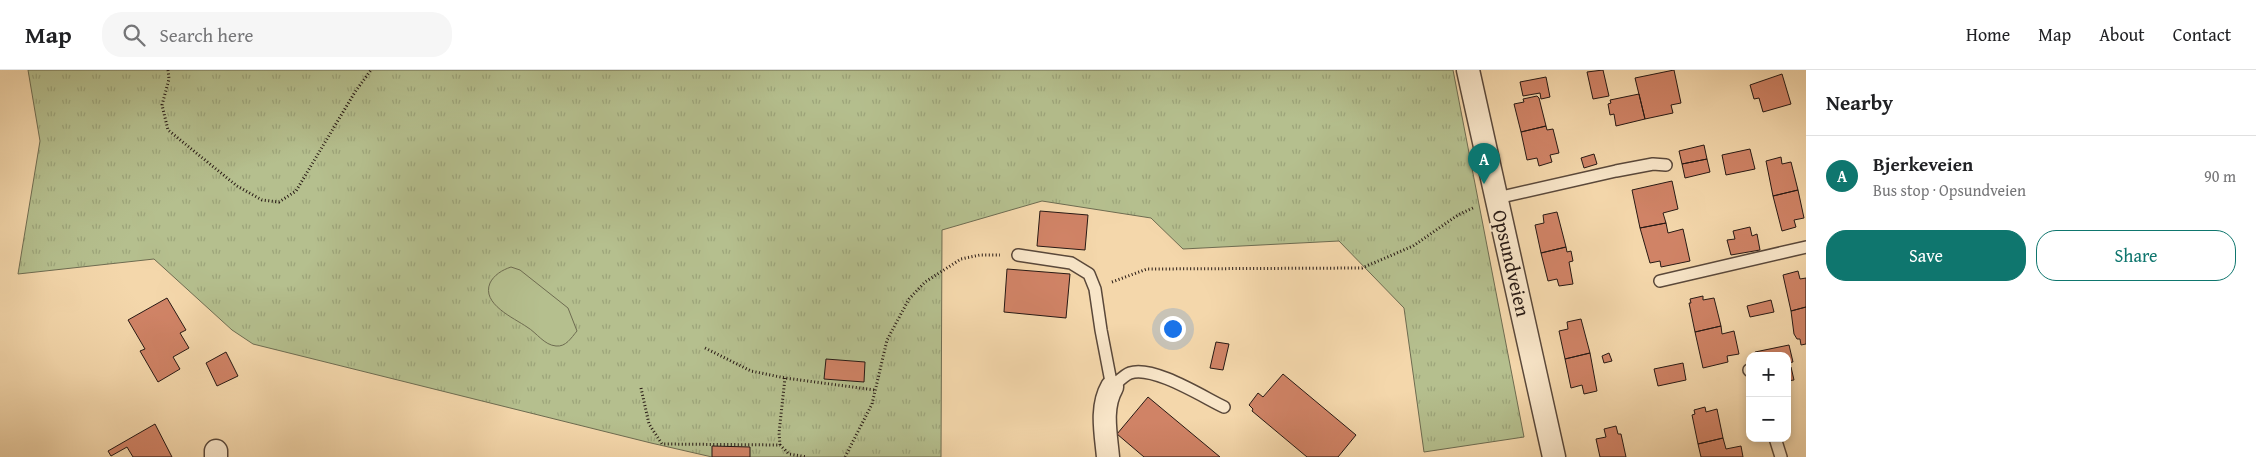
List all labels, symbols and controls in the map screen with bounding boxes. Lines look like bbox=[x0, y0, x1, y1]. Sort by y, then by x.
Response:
search box bbox=[102, 12, 452, 57]
text: Map bbox=[25, 17, 72, 52]
icon: search bbox=[120, 21, 148, 49]
text: Search here bbox=[160, 21, 253, 49]
text: Home bbox=[1966, 21, 2010, 48]
text: Map bbox=[2038, 21, 2071, 48]
text: About bbox=[2099, 21, 2145, 48]
text: Contact bbox=[2173, 21, 2231, 48]
text: Nearby bbox=[1826, 87, 1893, 118]
pin: A bbox=[1468, 143, 1500, 184]
text: Bjerkeveien bbox=[1873, 150, 1973, 178]
text: A bbox=[1837, 164, 1847, 188]
text: 90 m bbox=[2204, 164, 2236, 188]
text: Bus stop · Opsundveien bbox=[1873, 178, 2026, 202]
street label: Opsundveien bbox=[1486, 207, 1538, 319]
button: Save bbox=[1826, 230, 2026, 281]
button: Share bbox=[2036, 230, 2236, 281]
your location bbox=[1160, 316, 1186, 342]
map controls bbox=[1746, 352, 1791, 442]
button: + bbox=[1746, 352, 1791, 397]
button: − bbox=[1746, 397, 1791, 442]

